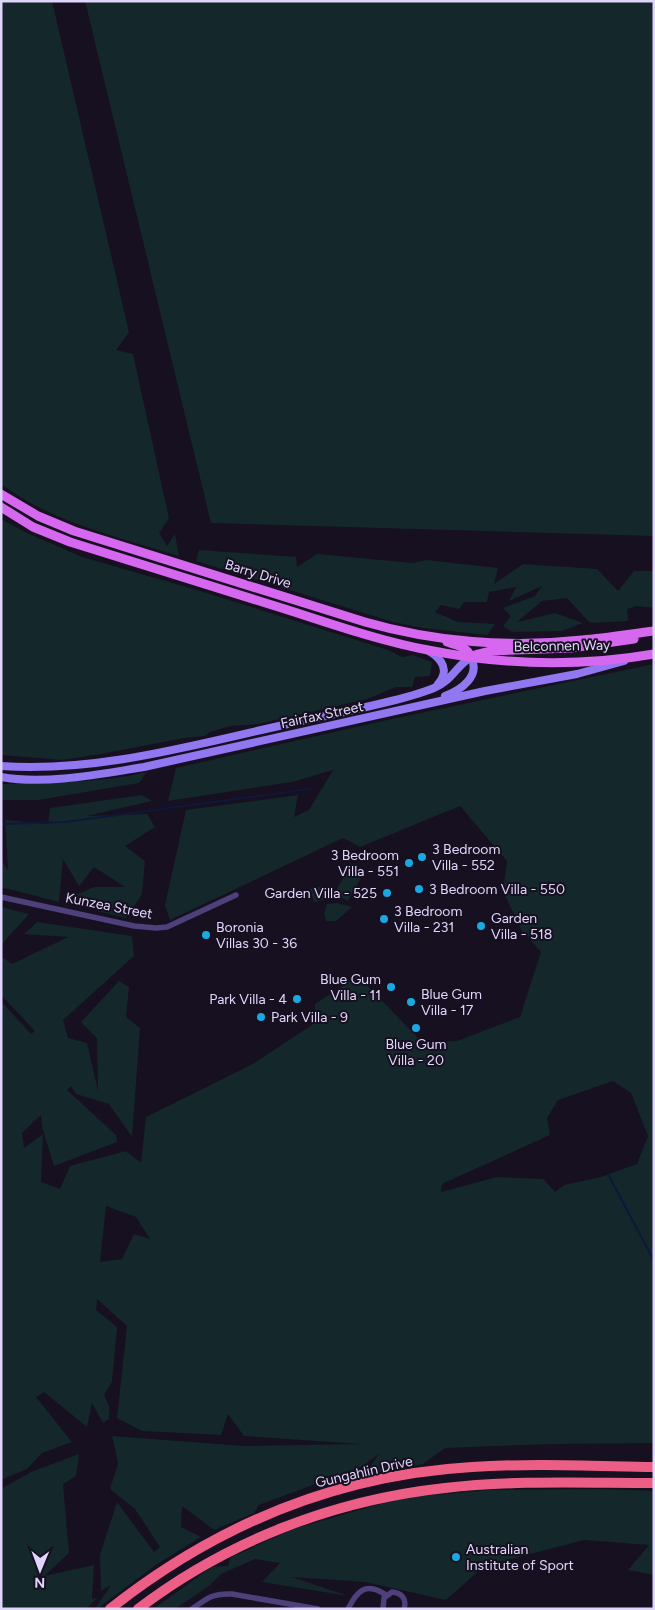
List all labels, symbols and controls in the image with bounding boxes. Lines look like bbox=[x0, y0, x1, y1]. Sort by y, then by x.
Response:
street label: Barry Drive bbox=[223, 556, 294, 592]
street label: Belconnen Way bbox=[513, 637, 611, 655]
street label: Fairfax Street bbox=[279, 698, 365, 732]
place label: 3 Bedroom Villa - 552 bbox=[432, 841, 500, 874]
place label: 3 Bedroom Villa - 551 bbox=[331, 847, 399, 880]
marker: 3 Bedroom Villa - 552 bbox=[416, 851, 428, 863]
marker: 3 Bedroom Villa - 551 bbox=[403, 857, 415, 869]
place label: 3 Bedroom Villa - 550 bbox=[429, 881, 565, 898]
marker: 3 Bedroom Villa - 550 bbox=[413, 883, 425, 895]
place label: Garden Villa - 525 bbox=[264, 885, 377, 902]
marker: Garden Villa - 525 bbox=[381, 887, 393, 899]
street label: Kunzea Street bbox=[64, 889, 154, 923]
place label: 3 Bedroom Villa - 231 bbox=[394, 903, 462, 936]
place label: Garden Villa - 518 bbox=[491, 910, 552, 943]
marker: 3 Bedroom Villa - 231 bbox=[378, 913, 390, 925]
place label: Boronia Villas 30 - 36 bbox=[216, 919, 297, 952]
marker: Garden Villa - 518 bbox=[475, 920, 487, 932]
marker: Boronia Villas 30 - 36 bbox=[200, 929, 212, 941]
place label: Blue Gum Villa - 11 bbox=[320, 971, 381, 1004]
marker: Blue Gum Villa - 11 bbox=[385, 981, 397, 993]
place label: Blue Gum Villa - 17 bbox=[421, 986, 482, 1019]
place label: Park Villa - 4 bbox=[209, 991, 287, 1008]
marker: Park Villa - 4 bbox=[291, 993, 303, 1005]
marker: Blue Gum Villa - 17 bbox=[405, 996, 417, 1008]
place label: Park Villa - 9 bbox=[271, 1009, 348, 1026]
marker: Park Villa - 9 bbox=[255, 1011, 267, 1023]
marker: Blue Gum Villa - 20 bbox=[410, 1022, 422, 1034]
place label: Blue Gum Villa - 20 bbox=[386, 1036, 447, 1069]
street label: Gungahlin Drive bbox=[314, 1452, 415, 1491]
place label: Australian Institute of Sport bbox=[466, 1541, 574, 1574]
north arrow bbox=[15, 1545, 65, 1595]
marker: Australian Institute of Sport bbox=[450, 1551, 462, 1563]
text: N bbox=[34, 1574, 45, 1591]

